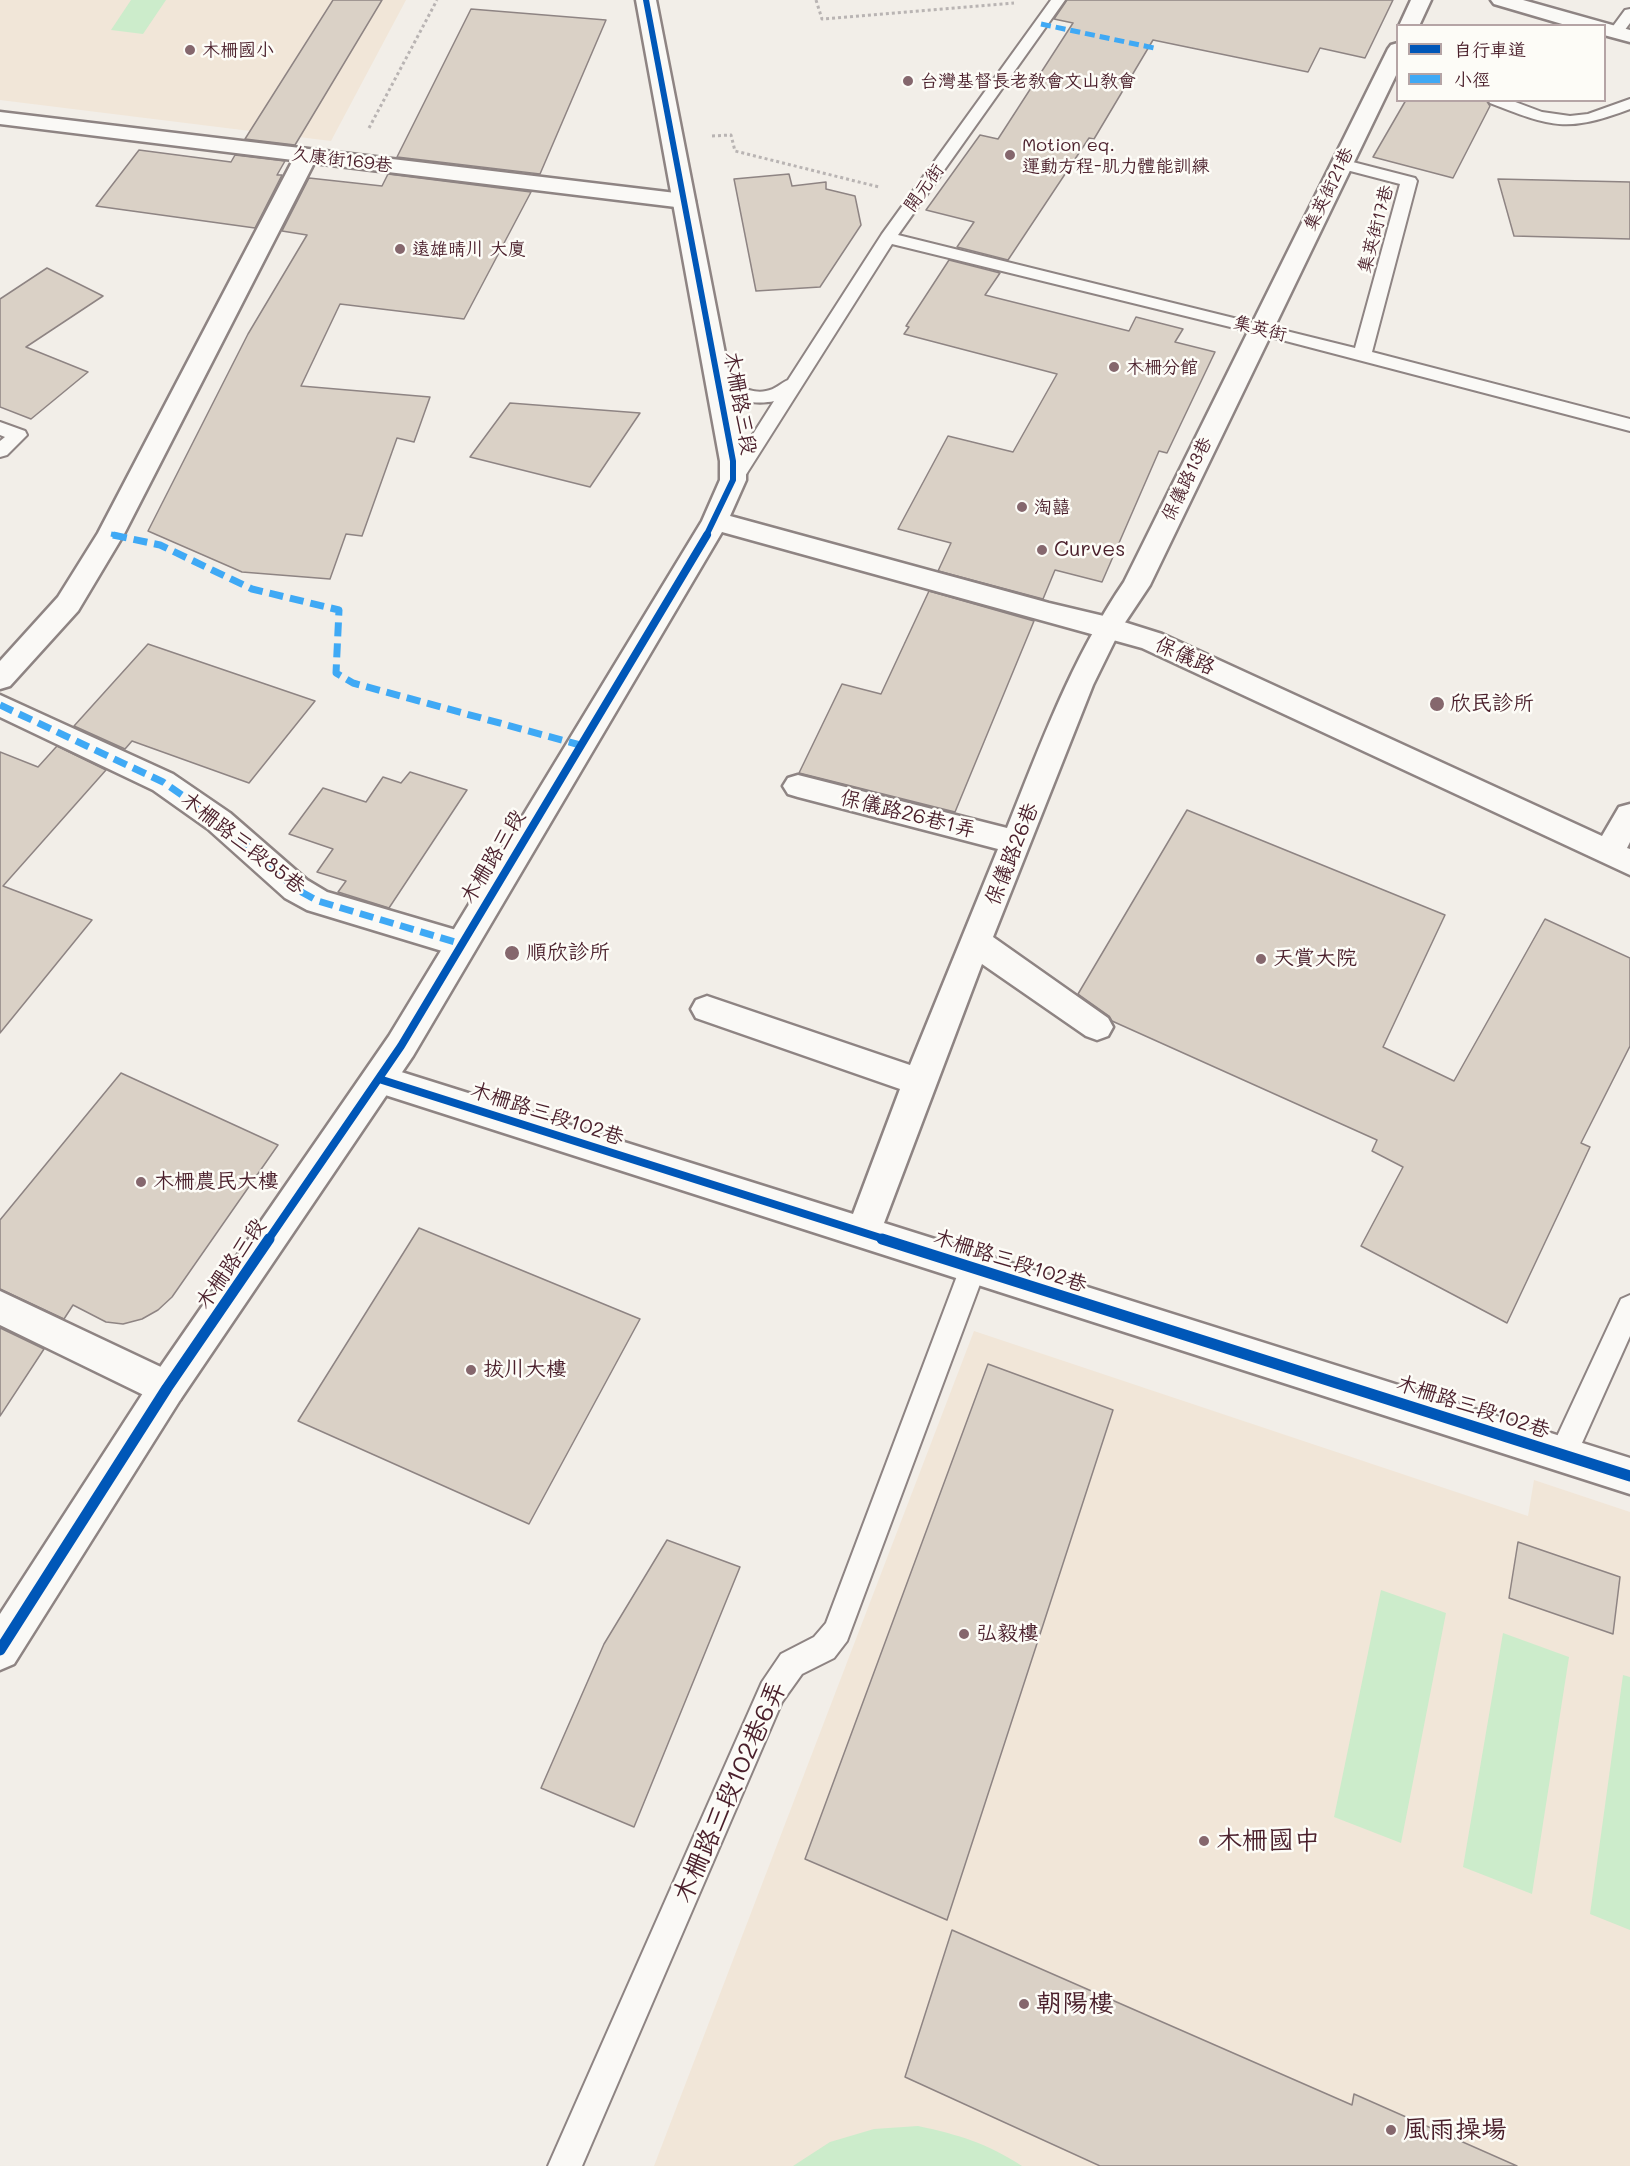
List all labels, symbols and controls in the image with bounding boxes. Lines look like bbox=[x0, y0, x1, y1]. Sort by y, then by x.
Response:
legend bbox=[1396, 24, 1606, 102]
text: 自行車道 bbox=[1454, 37, 1526, 61]
place label: 木柵國小 bbox=[202, 39, 274, 61]
marker: 木柵國小 bbox=[183, 43, 197, 57]
text: 小徑 bbox=[1454, 67, 1490, 91]
place label: 台灣基督長老教會文山教會 bbox=[920, 70, 1136, 92]
marker: 台灣基督長老教會文山教會 bbox=[901, 74, 915, 88]
place label: Motion eq. 運動方程-肌力體能訓練 bbox=[1022, 134, 1210, 176]
street label: 久康街169巷 bbox=[290, 143, 394, 177]
street label: 集英街21巷 bbox=[1300, 144, 1358, 234]
marker: Motion eq. 運動方程-肌力體能訓練 bbox=[1003, 148, 1017, 162]
street label: 開元街 bbox=[899, 160, 949, 216]
street label: 集英街17巷 bbox=[1354, 183, 1398, 275]
place label: 遠雄晴川 大廈 bbox=[412, 238, 526, 260]
marker: 遠雄晴川 大廈 bbox=[393, 242, 407, 256]
street label: 集英街 bbox=[1231, 312, 1289, 346]
street label: 木柵路三段 bbox=[718, 349, 762, 457]
place label: 木柵分館 bbox=[1126, 356, 1198, 378]
marker: 木柵分館 bbox=[1107, 360, 1121, 374]
street label: 保儀路13巷 bbox=[1157, 434, 1217, 524]
place label: 淘囍 bbox=[1034, 496, 1070, 518]
marker: 淘囍 bbox=[1015, 500, 1029, 514]
place label: Curves bbox=[1054, 537, 1125, 563]
marker: Curves bbox=[1035, 543, 1049, 557]
street label: 保儀路 bbox=[1151, 632, 1219, 680]
place label: 欣民診所 bbox=[1450, 691, 1534, 717]
marker: 欣民診所 bbox=[1428, 695, 1446, 713]
street label: 保儀路26巷1弄 bbox=[838, 785, 978, 843]
street label: 木柵路三段85巷 bbox=[176, 787, 310, 899]
street label: 保儀路26巷 bbox=[980, 799, 1044, 909]
street label: 木柵路三段 bbox=[455, 806, 531, 908]
place label: 順欣診所 bbox=[526, 940, 610, 966]
marker: 順欣診所 bbox=[503, 944, 521, 962]
place label: 天賞大院 bbox=[1273, 946, 1357, 972]
marker: 天賞大院 bbox=[1254, 952, 1268, 966]
street label: 木柵路三段102巷 bbox=[467, 1077, 627, 1151]
place label: 木柵農民大樓 bbox=[153, 1169, 279, 1195]
marker: 木柵農民大樓 bbox=[134, 1175, 148, 1189]
street label: 木柵路三段 bbox=[191, 1214, 271, 1314]
street label: 木柵路三段102巷 bbox=[930, 1224, 1090, 1298]
place label: 拔川大樓 bbox=[483, 1357, 567, 1383]
marker: 拔川大樓 bbox=[464, 1363, 478, 1377]
street label: 木柵路三段102巷 bbox=[1393, 1370, 1553, 1444]
place label: 弘毅樓 bbox=[976, 1621, 1039, 1647]
marker: 弘毅樓 bbox=[957, 1627, 971, 1641]
street label: 木柵路三段102巷6弄 bbox=[667, 1676, 793, 1908]
place label: 木柵國中 bbox=[1216, 1825, 1320, 1857]
marker: 木柵國中 bbox=[1197, 1834, 1211, 1848]
place label: 朝陽樓 bbox=[1036, 1988, 1114, 2020]
marker: 朝陽樓 bbox=[1017, 1997, 1031, 2011]
place label: 風雨操場 bbox=[1403, 2114, 1507, 2146]
marker: 風雨操場 bbox=[1384, 2123, 1398, 2137]

